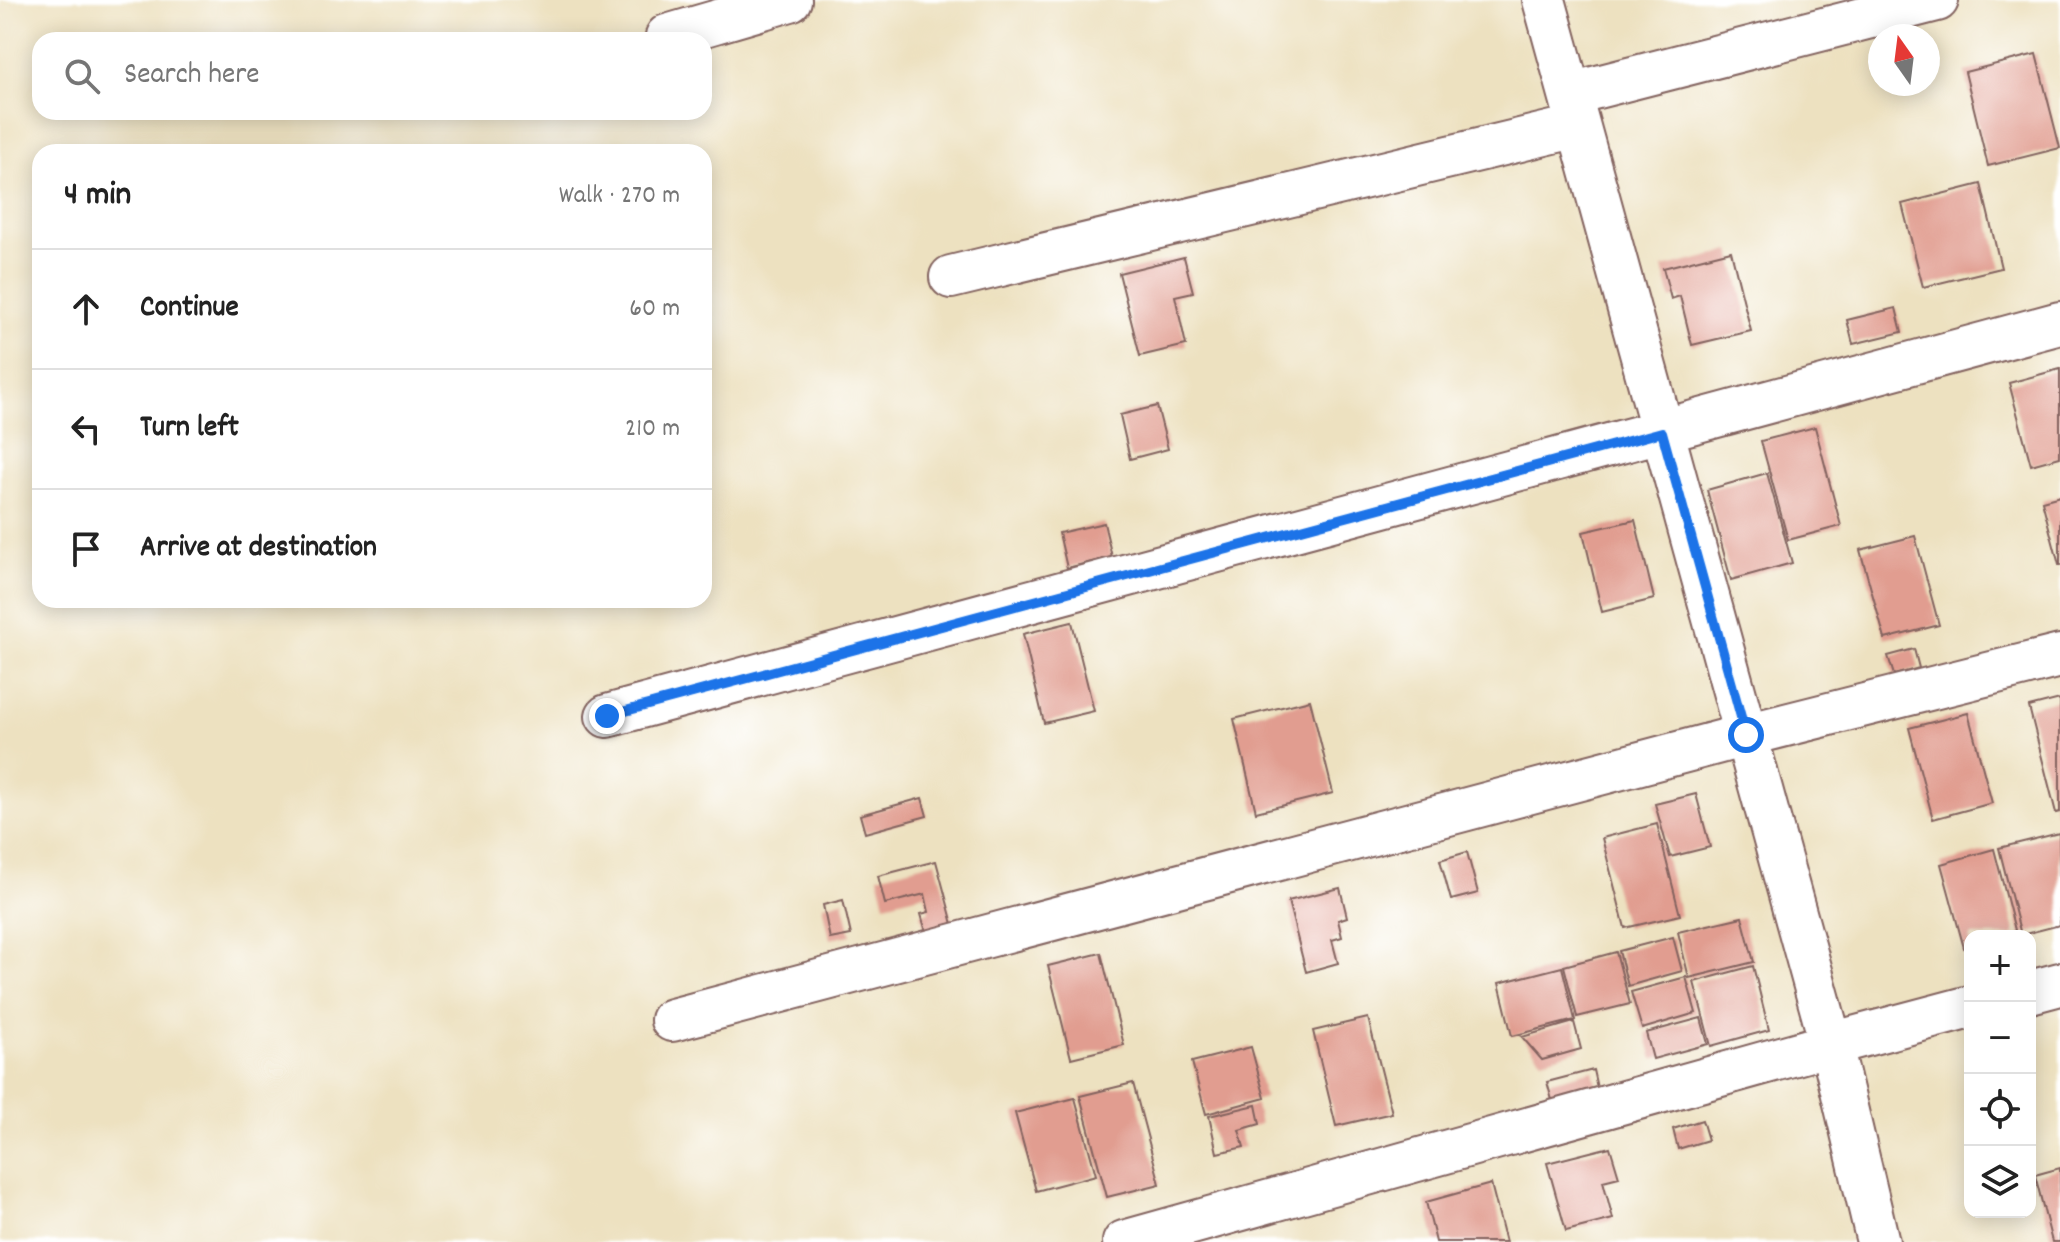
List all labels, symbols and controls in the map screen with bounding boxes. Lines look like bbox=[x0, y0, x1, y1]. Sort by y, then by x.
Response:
north arrow bbox=[1868, 24, 1940, 96]
search box bbox=[32, 32, 712, 120]
icon: search bbox=[60, 54, 104, 98]
text: Search here bbox=[124, 55, 260, 98]
text: 4 min bbox=[64, 172, 131, 221]
text: Walk · 270 m bbox=[559, 178, 680, 215]
icon: ahead bbox=[64, 287, 108, 331]
text: Continue bbox=[140, 288, 239, 331]
text: 60 m bbox=[629, 291, 680, 328]
icon: left bbox=[64, 407, 108, 451]
text: Turn left bbox=[140, 408, 239, 451]
text: 210 m bbox=[625, 411, 680, 448]
icon: arrive bbox=[64, 527, 108, 571]
text: Arrive at destination bbox=[140, 528, 377, 571]
route end bbox=[589, 698, 625, 734]
route start bbox=[1728, 717, 1764, 753]
map controls bbox=[1964, 930, 2036, 1218]
button: + bbox=[1964, 930, 2036, 1002]
button: − bbox=[1964, 1002, 2036, 1074]
button: locate bbox=[1964, 1074, 2036, 1146]
button: layers bbox=[1964, 1146, 2036, 1218]

